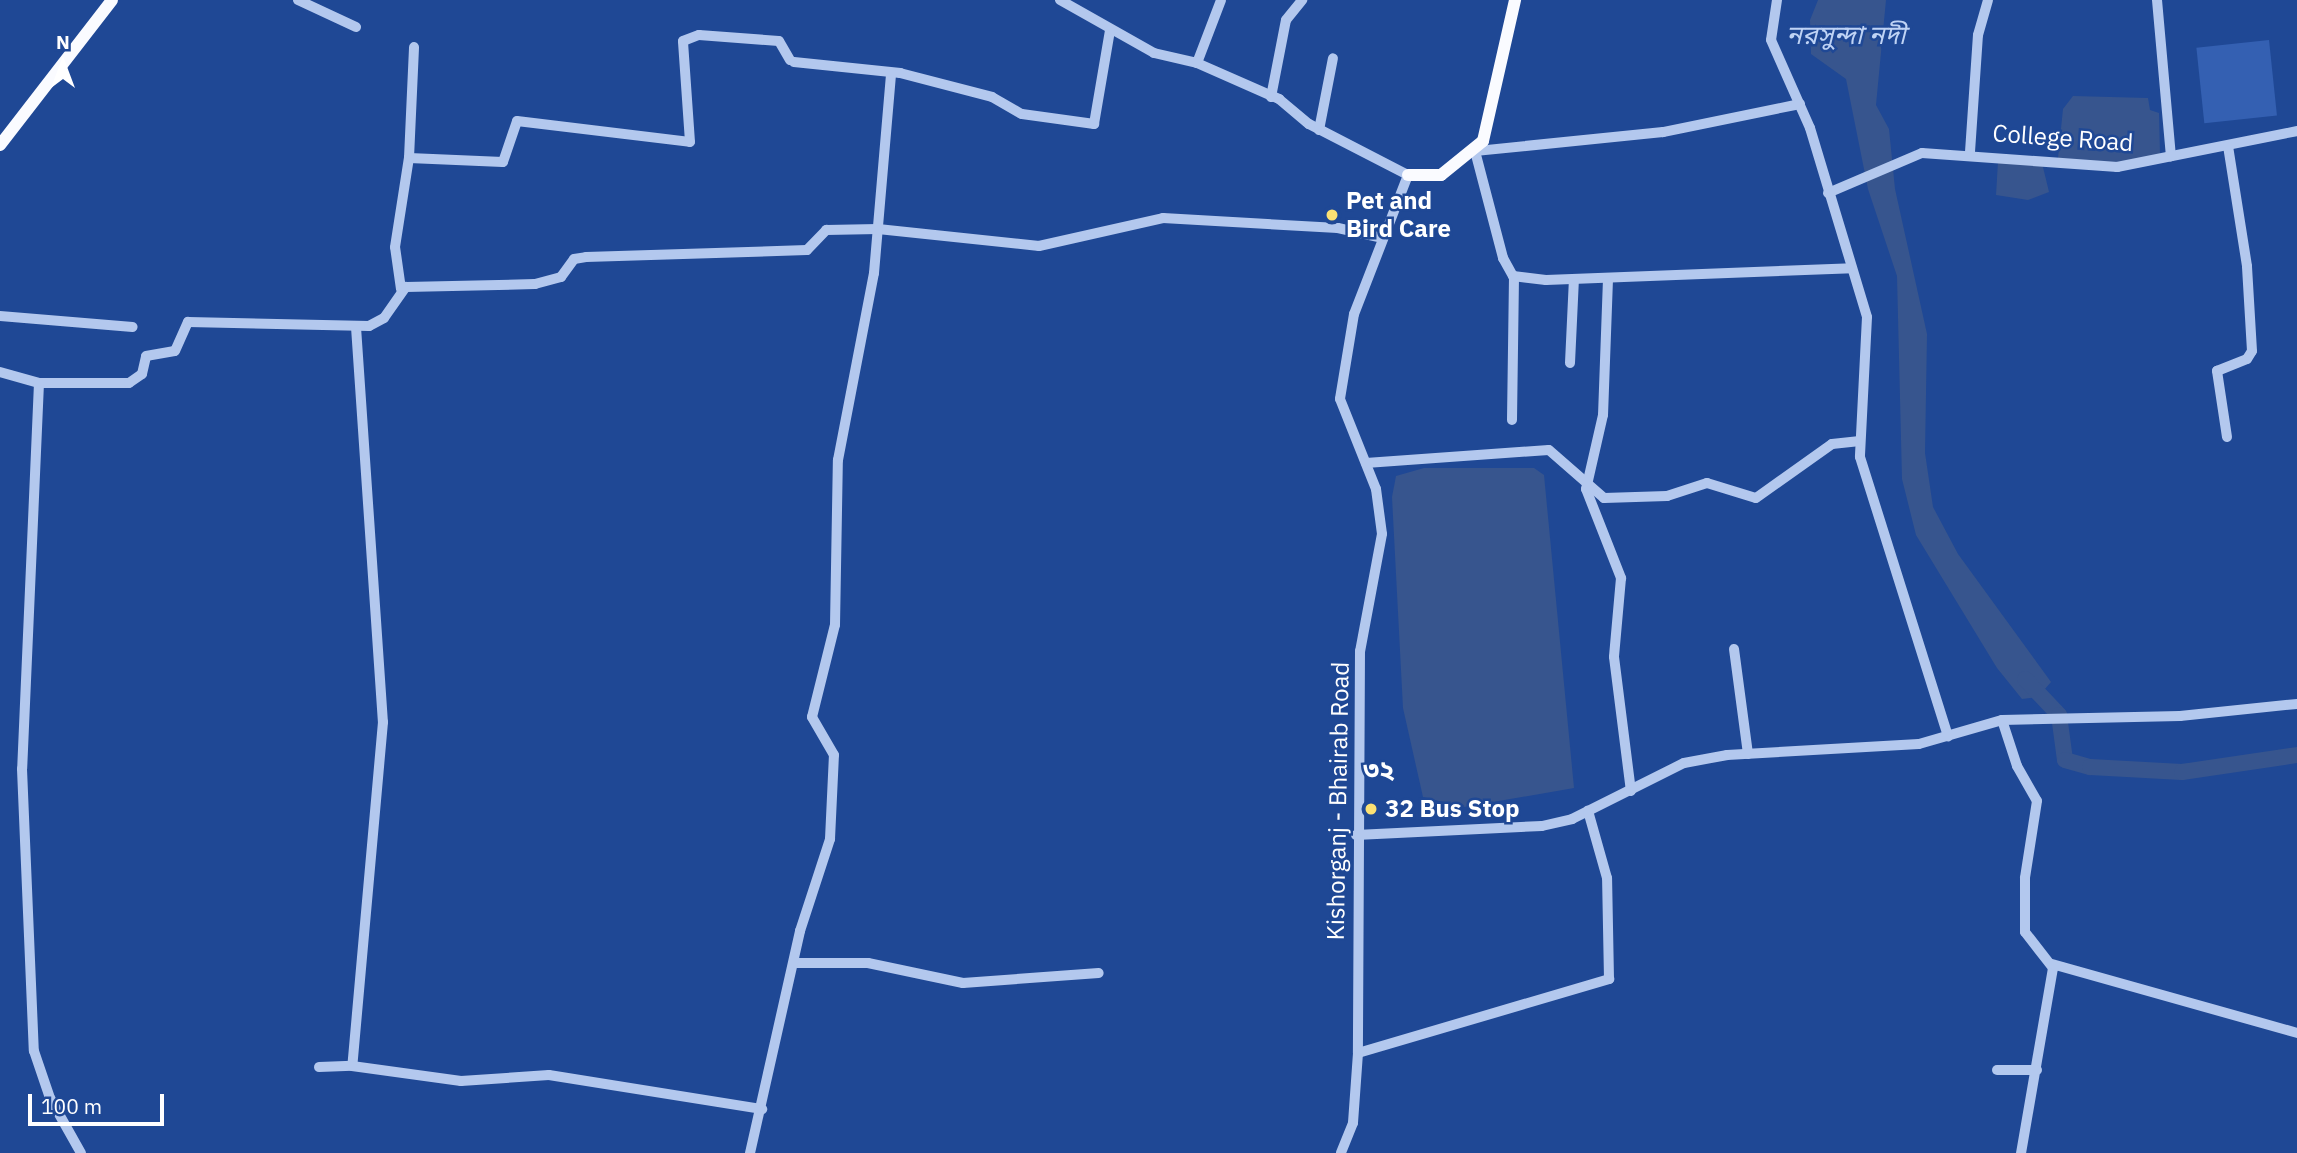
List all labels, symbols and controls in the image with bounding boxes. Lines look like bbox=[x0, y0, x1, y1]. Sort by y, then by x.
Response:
water label: নরসুন্দা নদী bbox=[1786, 19, 1906, 51]
north arrow bbox=[28, 28, 98, 98]
text: N bbox=[56, 30, 70, 54]
street label: College Road bbox=[1992, 119, 2134, 157]
place label: Pet and Bird Care bbox=[1346, 187, 1451, 243]
marker: Pet and Bird Care bbox=[1324, 207, 1340, 223]
street label: Kishorganj - Bhairab Road bbox=[1321, 661, 1355, 941]
district label: ৩২ bbox=[1363, 754, 1395, 786]
place label: 32 Bus Stop bbox=[1385, 795, 1520, 823]
marker: 32 Bus Stop bbox=[1363, 801, 1379, 817]
scale bar bbox=[32, 1080, 168, 1124]
text: 100 m bbox=[41, 1092, 102, 1120]

